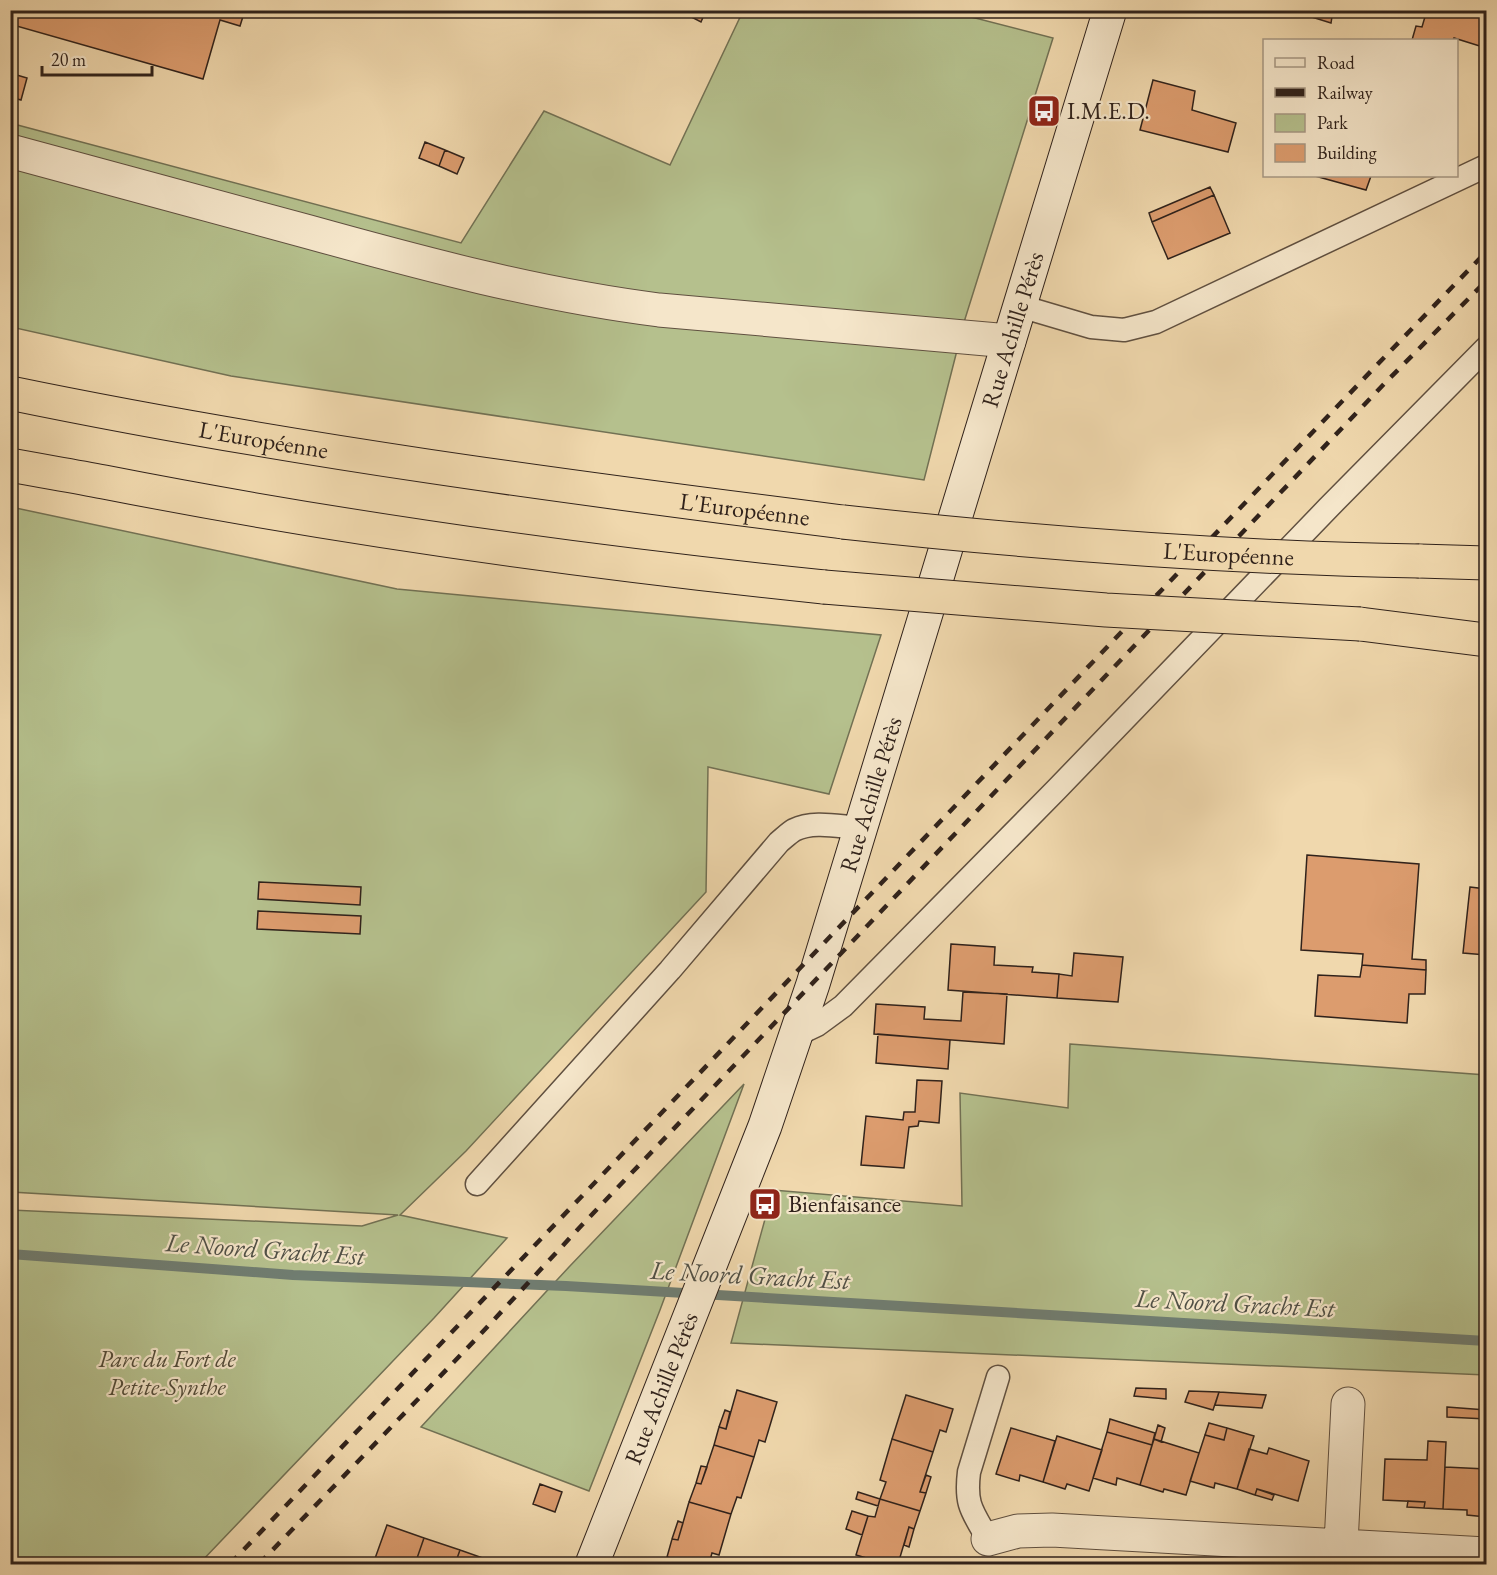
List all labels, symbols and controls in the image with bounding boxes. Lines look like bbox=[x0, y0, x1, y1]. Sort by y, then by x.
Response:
scale bar bbox=[42, 39, 152, 77]
legend bbox=[1263, 39, 1458, 177]
text: 20 m bbox=[51, 48, 86, 71]
text: Road bbox=[1317, 51, 1356, 74]
text: Railway bbox=[1317, 81, 1373, 104]
bus stop icon: I.M.E.D. bbox=[1026, 93, 1062, 129]
place label: I.M.E.D. bbox=[1067, 95, 1150, 126]
text: Park bbox=[1317, 111, 1348, 134]
text: Building bbox=[1317, 141, 1377, 164]
street label: Rue Achille Pérès bbox=[974, 248, 1050, 411]
street label: L'Européenne bbox=[197, 413, 331, 466]
street label: L'Européenne bbox=[678, 485, 811, 533]
street label: L'Européenne bbox=[1162, 534, 1295, 572]
street label: Rue Achille Pérès bbox=[832, 713, 909, 876]
bus stop icon: Bienfaisance bbox=[747, 1186, 783, 1222]
place label: Bienfaisance bbox=[788, 1188, 901, 1219]
water label: Le Noord Gracht Est bbox=[163, 1225, 367, 1273]
water label: Le Noord Gracht Est bbox=[648, 1253, 852, 1297]
water label: Le Noord Gracht Est bbox=[1133, 1281, 1337, 1325]
street label: Rue Achille Pérès bbox=[617, 1307, 705, 1469]
park label: Parc du Fort de Petite-Synthe bbox=[98, 1343, 237, 1402]

